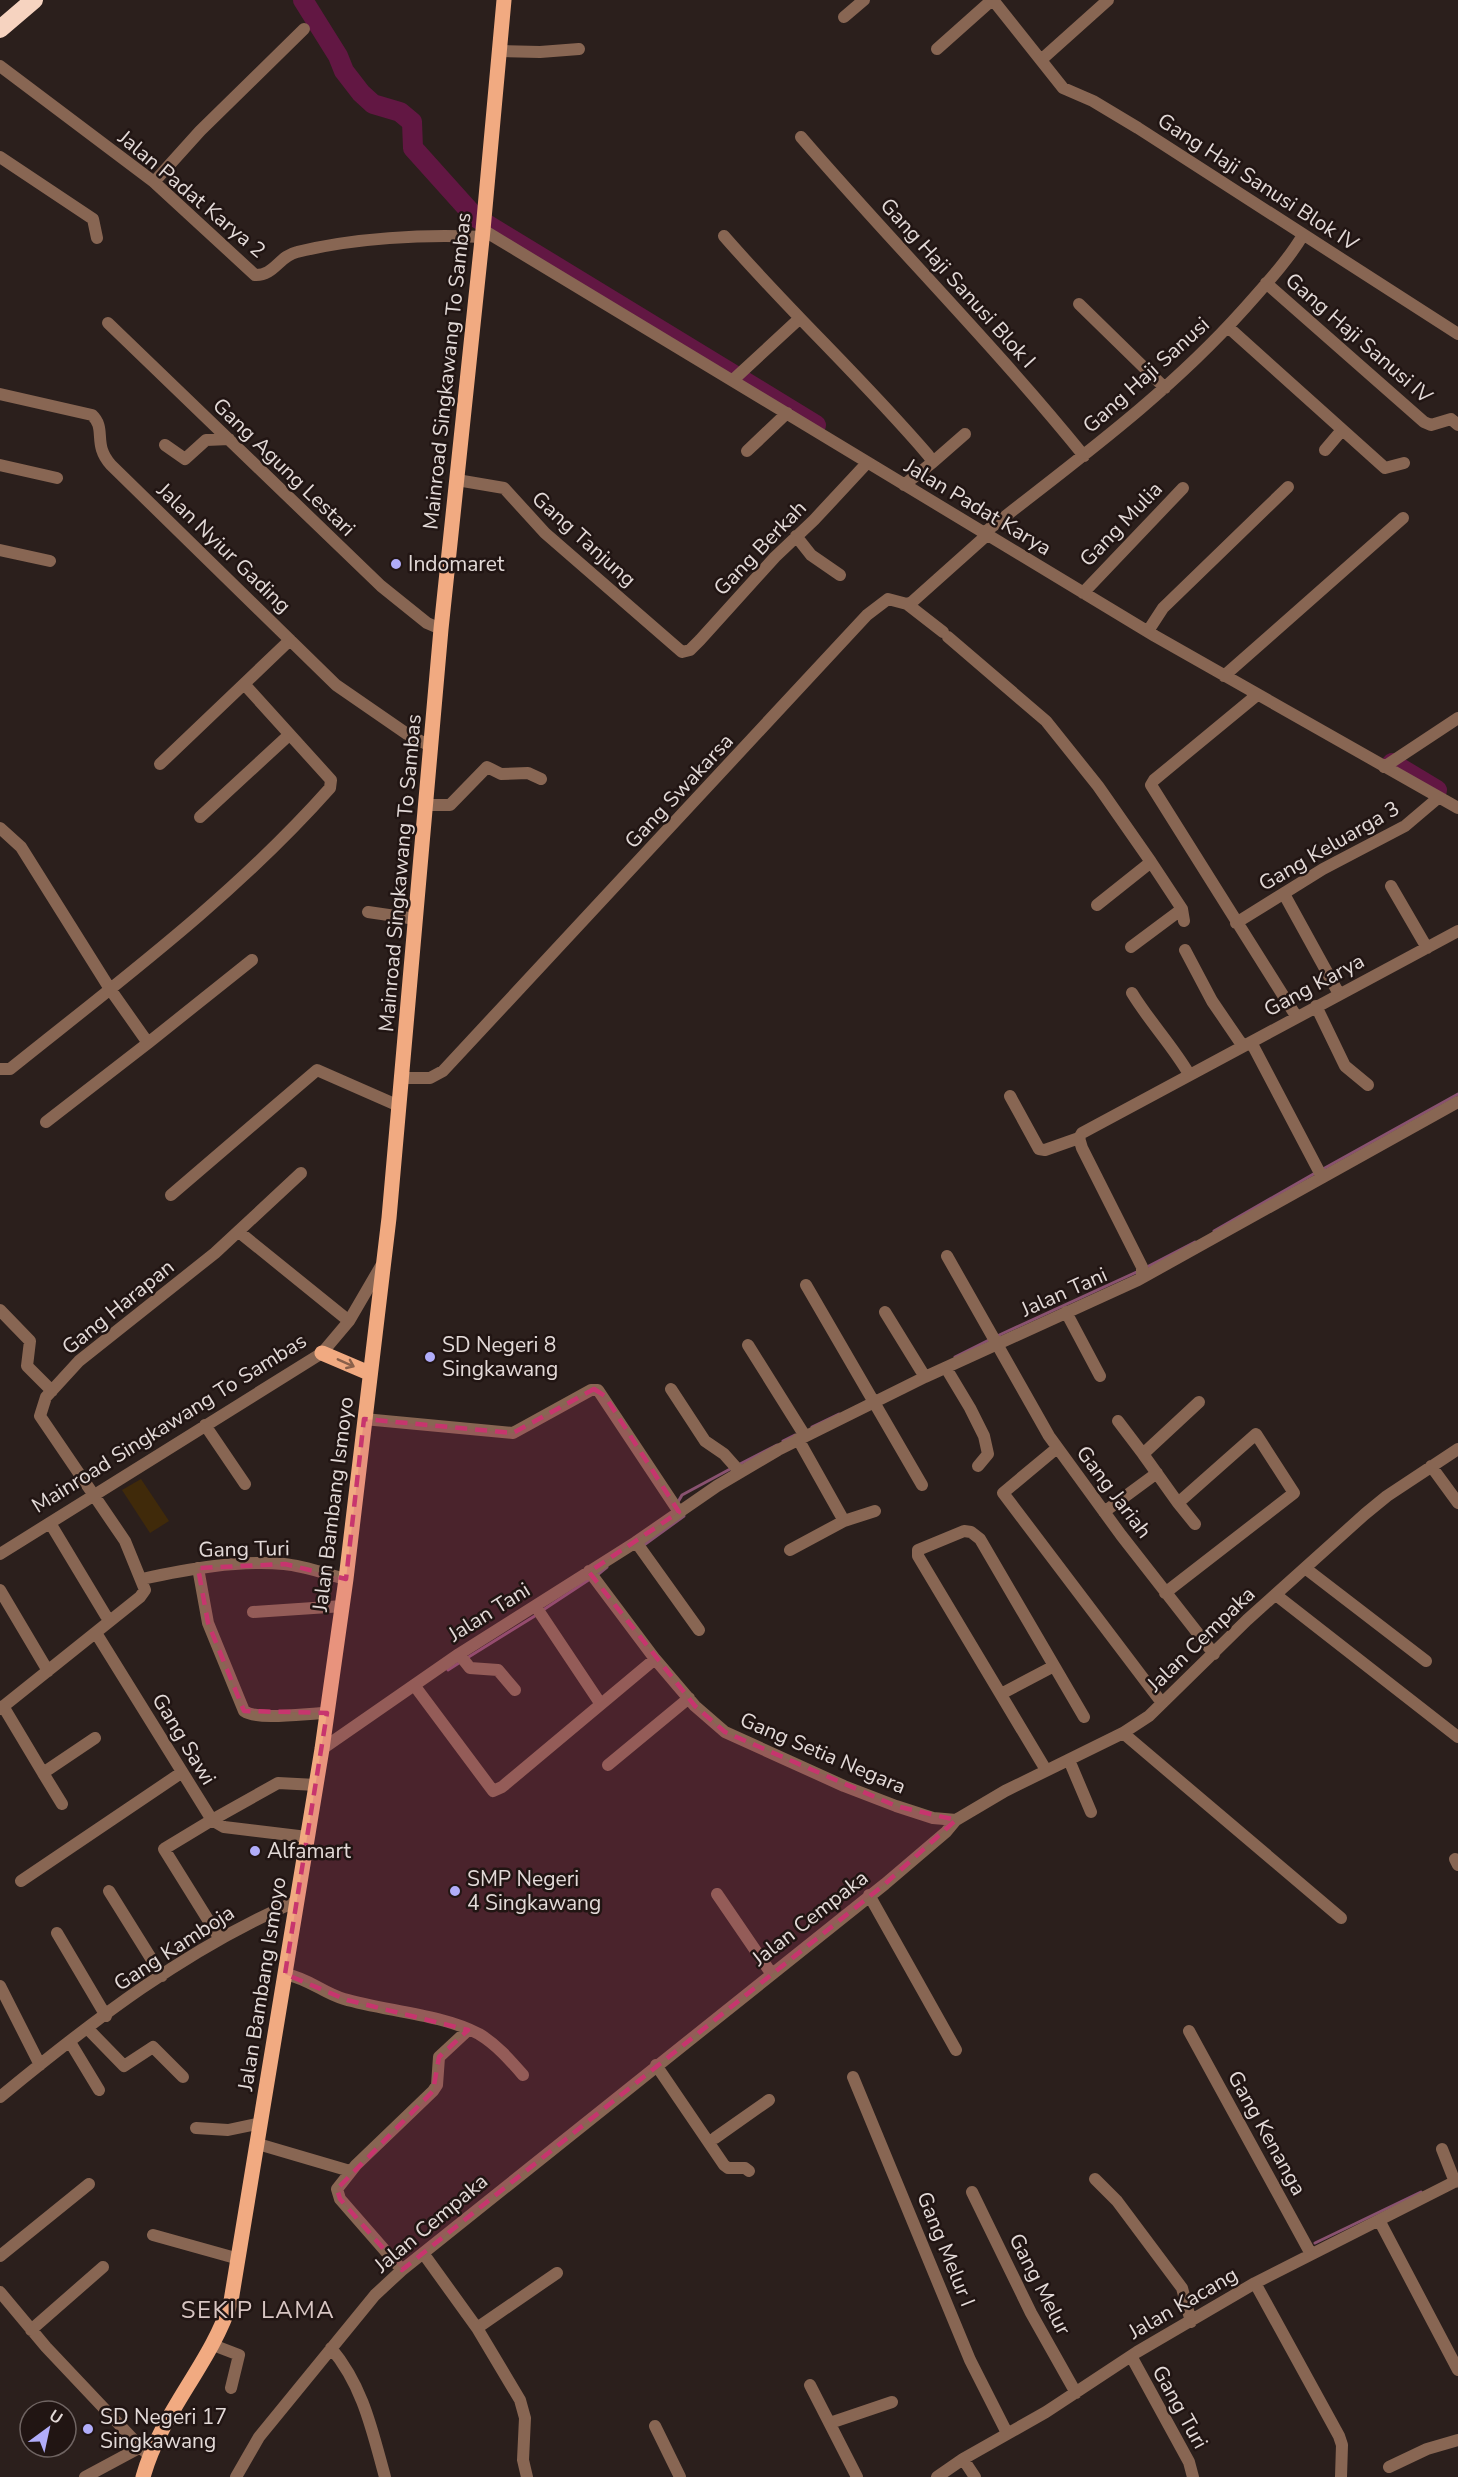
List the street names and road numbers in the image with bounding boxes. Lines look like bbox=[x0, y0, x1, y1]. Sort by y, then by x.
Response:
street label: Gang Haji Sanusi Blok IV bbox=[1152, 106, 1364, 258]
street label: Jalan Padat Karya 2 bbox=[111, 123, 272, 264]
street label: Gang Haji Sanusi Blok I bbox=[874, 192, 1042, 374]
street label: Mainroad Singkawang To Sambas bbox=[416, 211, 478, 531]
street label: Gang Haji Sanusi IV bbox=[1280, 266, 1439, 410]
street label: Gang Haji Sanusi bbox=[1077, 311, 1215, 439]
street label: Gang Agung Lestari bbox=[207, 392, 361, 542]
street label: Jalan Padat Karya bbox=[898, 452, 1057, 562]
street label: Gang Mulia bbox=[1073, 475, 1169, 573]
street label: Jalan Nyiur Gading bbox=[150, 476, 297, 619]
street label: Gang Tanjung bbox=[526, 485, 642, 593]
street label: Gang Berkah bbox=[707, 494, 813, 602]
street label: Mainroad Singkawang To Sambas bbox=[372, 713, 428, 1033]
street label: Gang Swakarsa bbox=[618, 727, 740, 855]
street label: Gang Keluarga 3 bbox=[1254, 794, 1404, 898]
street label: Gang Karya bbox=[1259, 947, 1369, 1023]
street label: Gang Harapan bbox=[56, 1253, 180, 1361]
street label: Jalan Tani bbox=[1016, 1261, 1112, 1324]
street label: Mainroad Singkawang To Sambas bbox=[26, 1327, 312, 1519]
street label: Jalan Bambang Ismoyo bbox=[306, 1395, 360, 1614]
street label: Gang Jariah bbox=[1070, 1440, 1158, 1544]
street label: Gang Turi bbox=[198, 1534, 290, 1564]
street label: Jalan Tani bbox=[442, 1576, 535, 1649]
street label: Jalan Cempaka bbox=[1140, 1580, 1261, 1698]
street label: Gang Sawi bbox=[146, 1688, 222, 1790]
street label: Gang Setia Negara bbox=[736, 1705, 910, 1801]
street label: Jalan Cempaka bbox=[745, 1864, 874, 1973]
street label: Jalan Bambang Ismoyo bbox=[231, 1875, 293, 2094]
street label: Gang Kamboja bbox=[108, 1899, 240, 1997]
street label: Gang Kenanga bbox=[1221, 2066, 1313, 2200]
street label: Jalan Cempaka bbox=[368, 2167, 494, 2279]
street label: Gang Melur I bbox=[910, 2187, 982, 2311]
street label: Gang Melur bbox=[1002, 2228, 1078, 2340]
street label: Jalan Kacang bbox=[1122, 2260, 1243, 2346]
street label: Gang Turi bbox=[1146, 2360, 1214, 2454]

